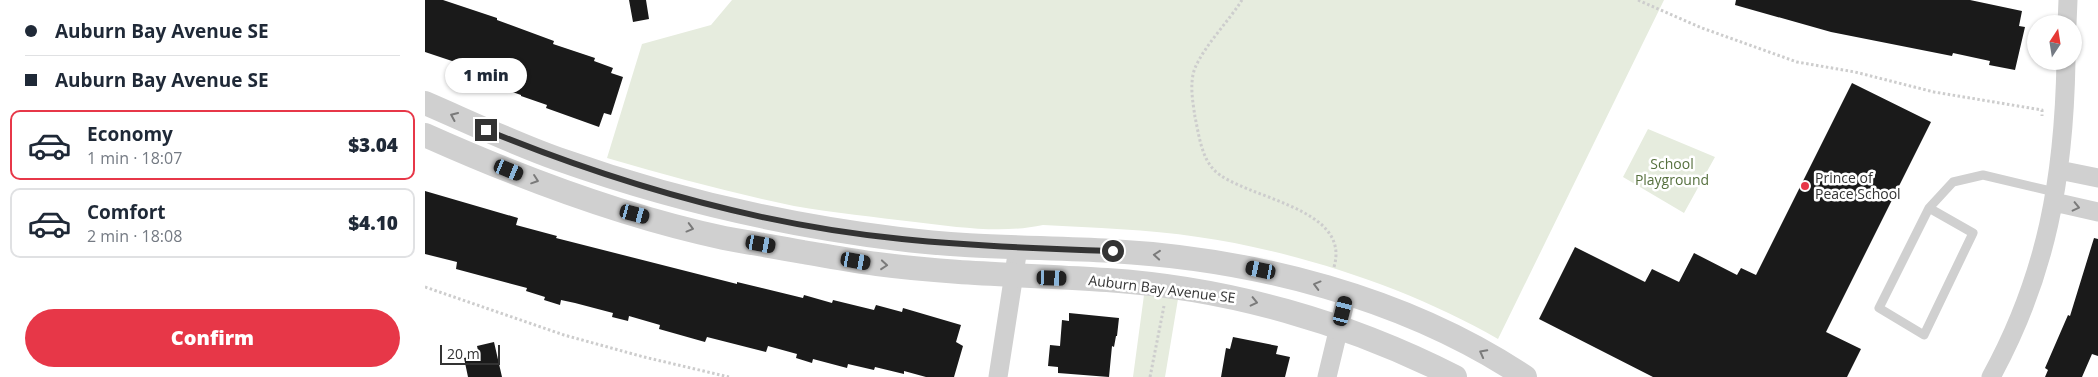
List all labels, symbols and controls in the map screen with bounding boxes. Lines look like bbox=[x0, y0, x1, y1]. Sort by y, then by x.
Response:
north arrow bbox=[2027, 15, 2083, 70]
map controls bbox=[2027, 15, 2082, 70]
text: Auburn Bay Avenue SE bbox=[55, 18, 269, 44]
callout: 1 min bbox=[445, 58, 527, 92]
text: 1 min bbox=[463, 64, 509, 86]
text: Auburn Bay Avenue SE bbox=[55, 67, 269, 93]
one-way arrow bbox=[450, 111, 459, 122]
route end bbox=[475, 119, 497, 141]
text: Economy bbox=[87, 121, 173, 147]
icon: car bbox=[27, 123, 72, 168]
text: $3.04 bbox=[348, 132, 398, 158]
text: 1 min · 18:07 bbox=[87, 147, 182, 169]
park label: School Playground bbox=[1635, 154, 1709, 189]
car bbox=[492, 157, 525, 183]
place label: Prince of Peace School bbox=[1815, 168, 1901, 203]
one-way arrow bbox=[530, 175, 539, 185]
marker: Prince of Peace School bbox=[1799, 180, 1811, 192]
text: Comfort bbox=[87, 199, 166, 225]
icon: car bbox=[27, 201, 72, 246]
one-way arrow bbox=[2071, 201, 2080, 212]
car bbox=[618, 203, 651, 225]
text: $4.10 bbox=[348, 210, 398, 236]
one-way arrow bbox=[685, 223, 694, 233]
text: 2 min · 18:08 bbox=[87, 225, 182, 247]
car bbox=[744, 234, 777, 254]
route start bbox=[1102, 240, 1124, 262]
one-way arrow bbox=[1153, 250, 1161, 261]
car bbox=[839, 251, 872, 271]
one-way arrow bbox=[880, 259, 888, 270]
car bbox=[1244, 260, 1277, 280]
car bbox=[1036, 270, 1067, 286]
street label: Auburn Bay Avenue SE bbox=[1088, 270, 1237, 307]
one-way arrow bbox=[1312, 280, 1321, 291]
car bbox=[1332, 295, 1353, 327]
one-way arrow bbox=[1250, 296, 1259, 307]
button: Confirm bbox=[25, 309, 400, 367]
scale bar bbox=[440, 342, 500, 365]
text: 20 m bbox=[447, 344, 480, 363]
one-way arrow bbox=[1479, 349, 1488, 359]

